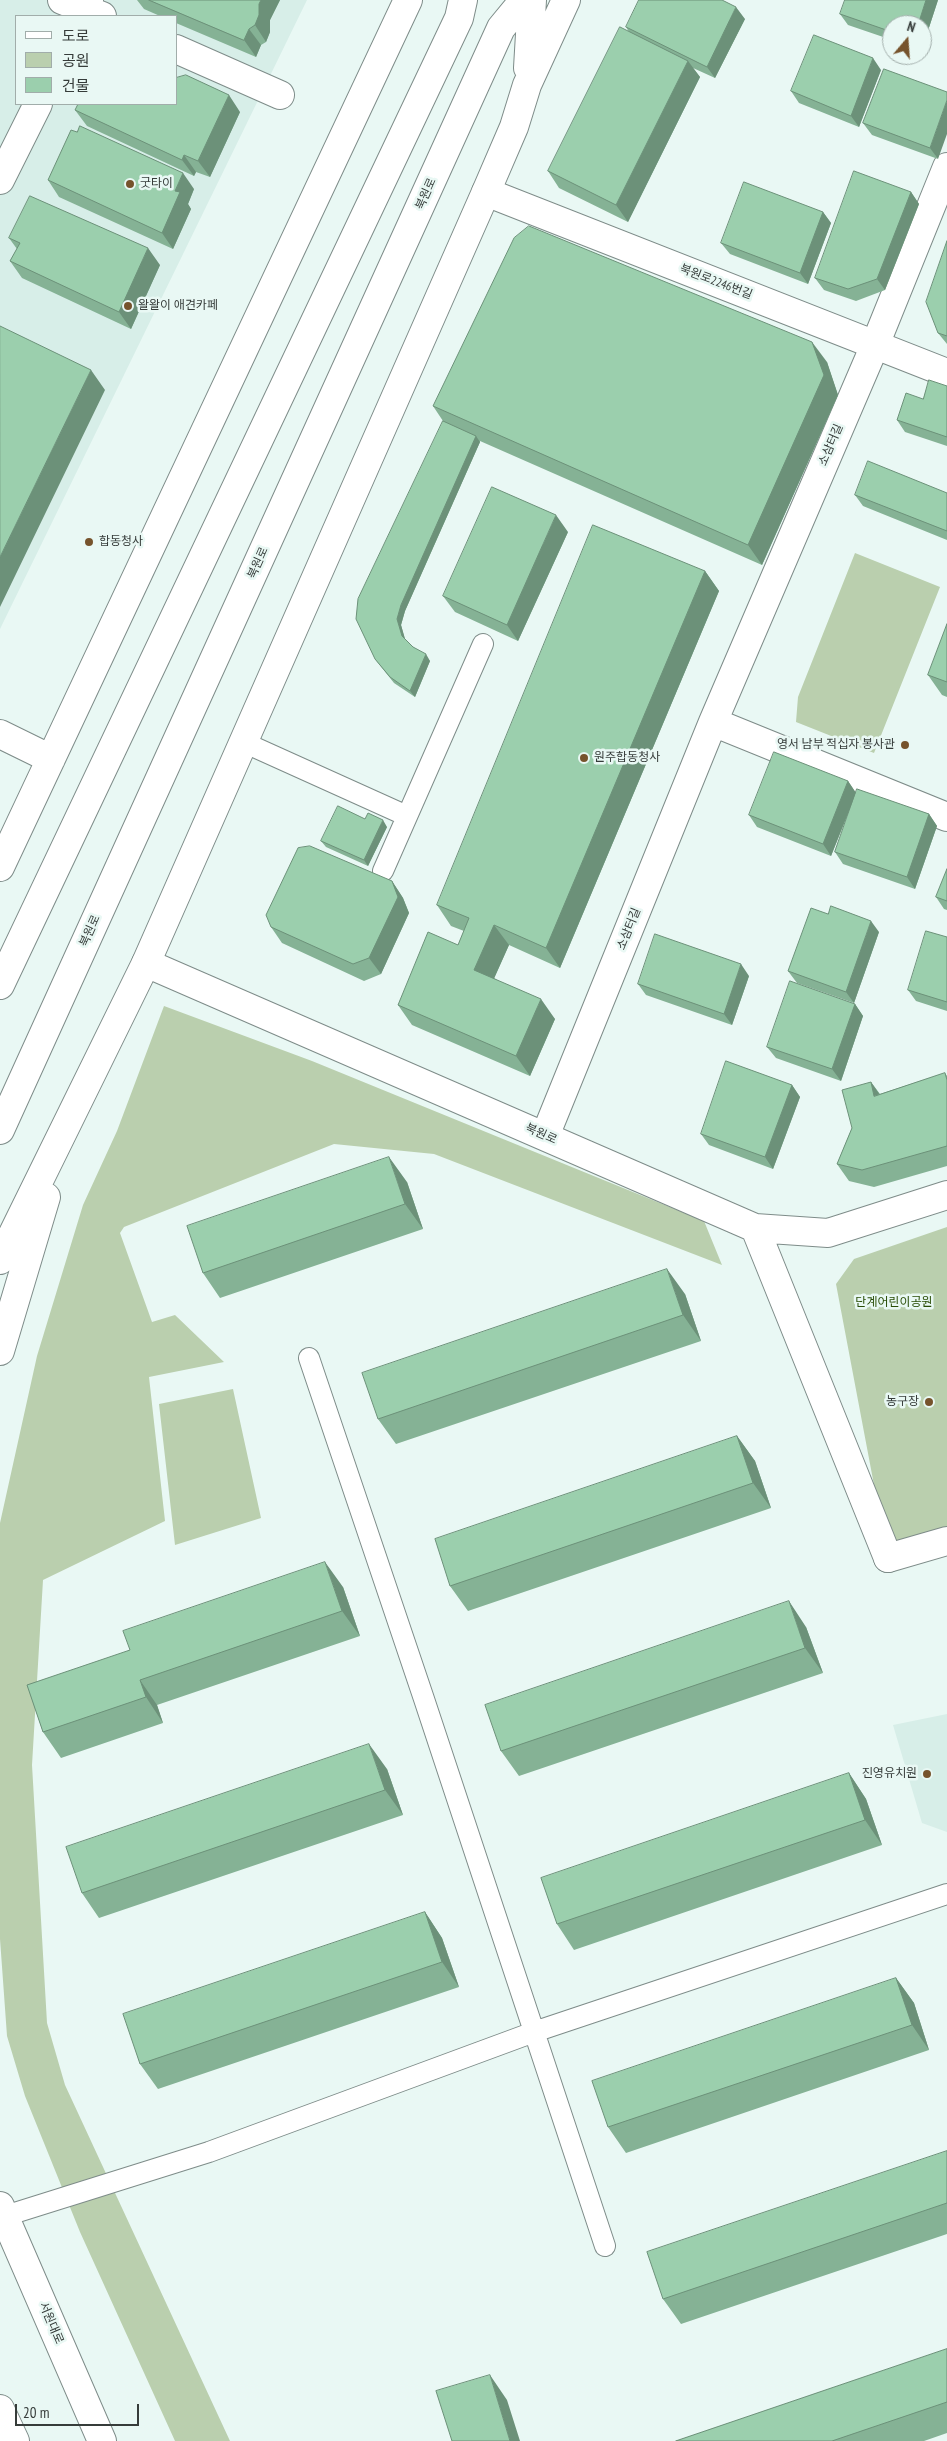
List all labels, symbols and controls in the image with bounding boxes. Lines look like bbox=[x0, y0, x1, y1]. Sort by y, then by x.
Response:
legend bbox=[15, 15, 178, 105]
north arrow bbox=[882, 15, 932, 65]
text: N bbox=[905, 17, 918, 36]
text: 도로 bbox=[62, 26, 90, 45]
text: 공원 bbox=[62, 51, 90, 70]
text: 건물 bbox=[62, 76, 90, 95]
street label: 북원로 bbox=[413, 176, 439, 212]
place label: 굿타이 bbox=[140, 177, 173, 191]
marker: 굿타이 bbox=[124, 178, 136, 190]
street label: 북원로2246번길 bbox=[678, 262, 754, 302]
place label: 왈왈이 애견카페 bbox=[138, 299, 218, 313]
marker: 왈왈이 애견카페 bbox=[122, 300, 134, 312]
street label: 소삼터길 bbox=[816, 422, 846, 468]
place label: 합동청사 bbox=[99, 535, 143, 549]
marker: 합동청사 bbox=[83, 536, 95, 548]
street label: 북원로 bbox=[245, 545, 271, 581]
place label: 영서 남부 적십자 봉사관 bbox=[777, 738, 895, 752]
marker: 영서 남부 적십자 봉사관 bbox=[899, 739, 911, 751]
place label: 원주합동청사 bbox=[594, 751, 660, 765]
marker: 원주합동청사 bbox=[578, 752, 590, 764]
street label: 소삼터길 bbox=[614, 906, 644, 952]
street label: 북원로 bbox=[77, 913, 103, 949]
street label: 북원로 bbox=[523, 1121, 559, 1147]
park label: 단계어린이공원 bbox=[855, 1296, 933, 1310]
place label: 농구장 bbox=[886, 1395, 919, 1409]
marker: 농구장 bbox=[923, 1396, 935, 1408]
place label: 진영유치원 bbox=[862, 1767, 917, 1781]
marker: 진영유치원 bbox=[921, 1768, 933, 1780]
street label: 서원대로 bbox=[36, 2300, 66, 2346]
scale bar bbox=[18, 2394, 141, 2426]
text: 20 m bbox=[23, 2403, 49, 2422]

